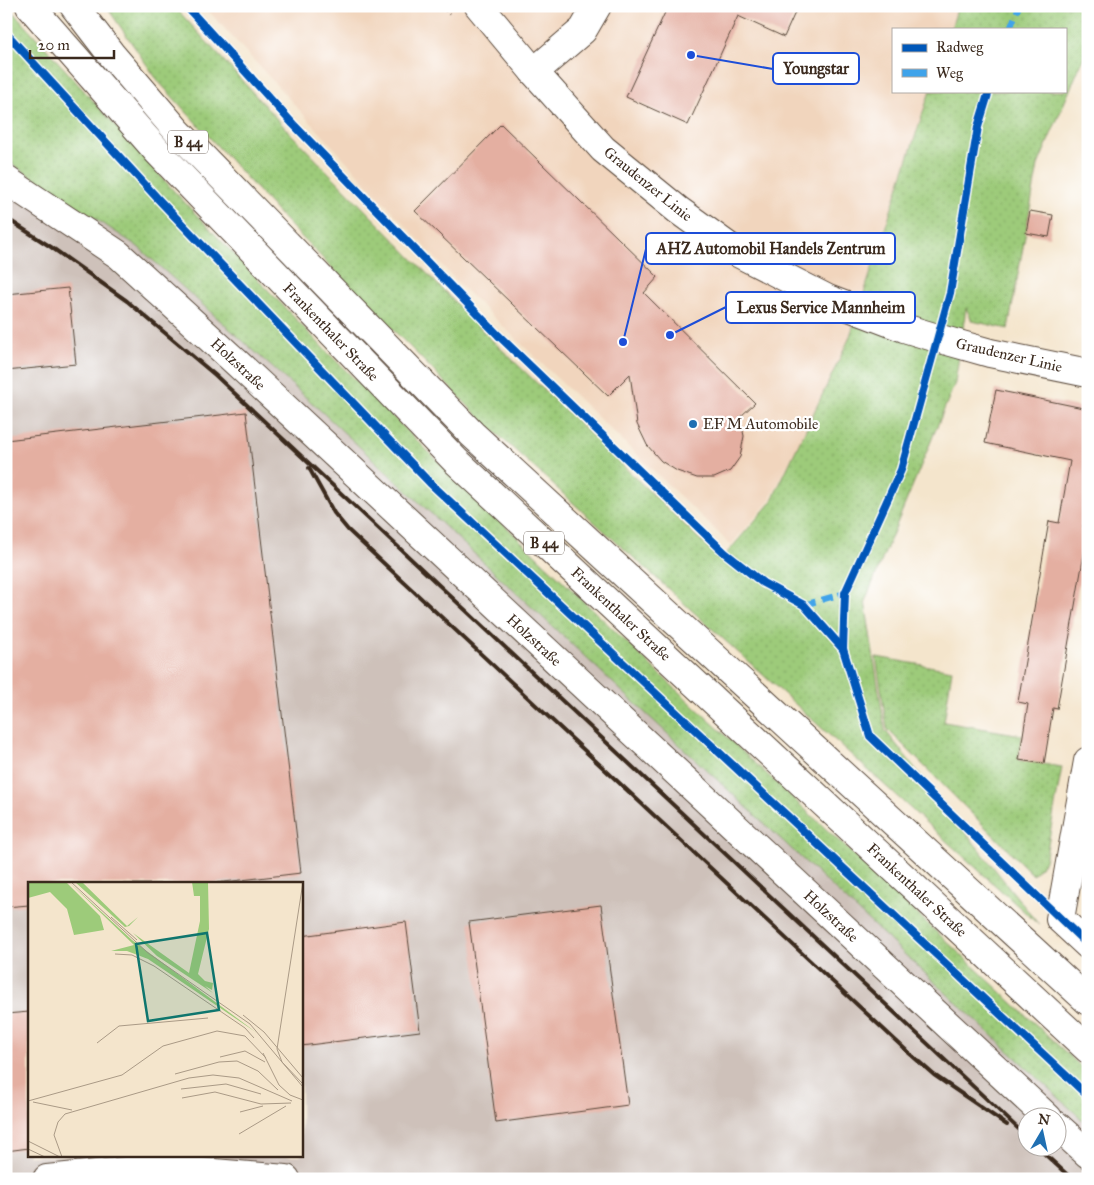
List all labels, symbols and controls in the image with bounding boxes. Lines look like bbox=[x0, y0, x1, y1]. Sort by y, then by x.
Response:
scale bar bbox=[30, 28, 114, 60]
legend bbox=[892, 28, 1066, 92]
text: 20 m bbox=[38, 36, 70, 54]
text: Radweg bbox=[936, 38, 984, 56]
callout: Youngstar bbox=[773, 53, 859, 84]
text: Youngstar bbox=[782, 59, 850, 79]
text: Weg bbox=[936, 64, 964, 82]
road number: B 44 bbox=[168, 130, 208, 154]
street label: Graudenzer Linie bbox=[600, 143, 696, 225]
callout: AHZ Automobil Handels Zentrum bbox=[646, 233, 895, 264]
text: AHZ Automobil Handels Zentrum bbox=[656, 239, 886, 258]
street label: Frankenthaler Straße bbox=[279, 279, 383, 385]
callout: Lexus Service Mannheim bbox=[726, 292, 915, 323]
text: Lexus Service Mannheim bbox=[737, 298, 906, 317]
street label: Holzstraße bbox=[207, 334, 269, 394]
street label: Graudenzer Linie bbox=[954, 334, 1064, 376]
place label: EF M Automobile bbox=[703, 415, 818, 433]
marker: EF M Automobile bbox=[687, 418, 699, 430]
road number: B 44 bbox=[524, 532, 564, 554]
street label: Frankenthaler Straße bbox=[567, 563, 675, 665]
street label: Holzstraße bbox=[503, 610, 565, 670]
street label: Frankenthaler Straße bbox=[863, 839, 971, 941]
inset map bbox=[28, 882, 302, 1158]
street label: Holzstraße bbox=[800, 886, 862, 946]
north arrow bbox=[1016, 1108, 1066, 1158]
text: N bbox=[1037, 1110, 1051, 1129]

